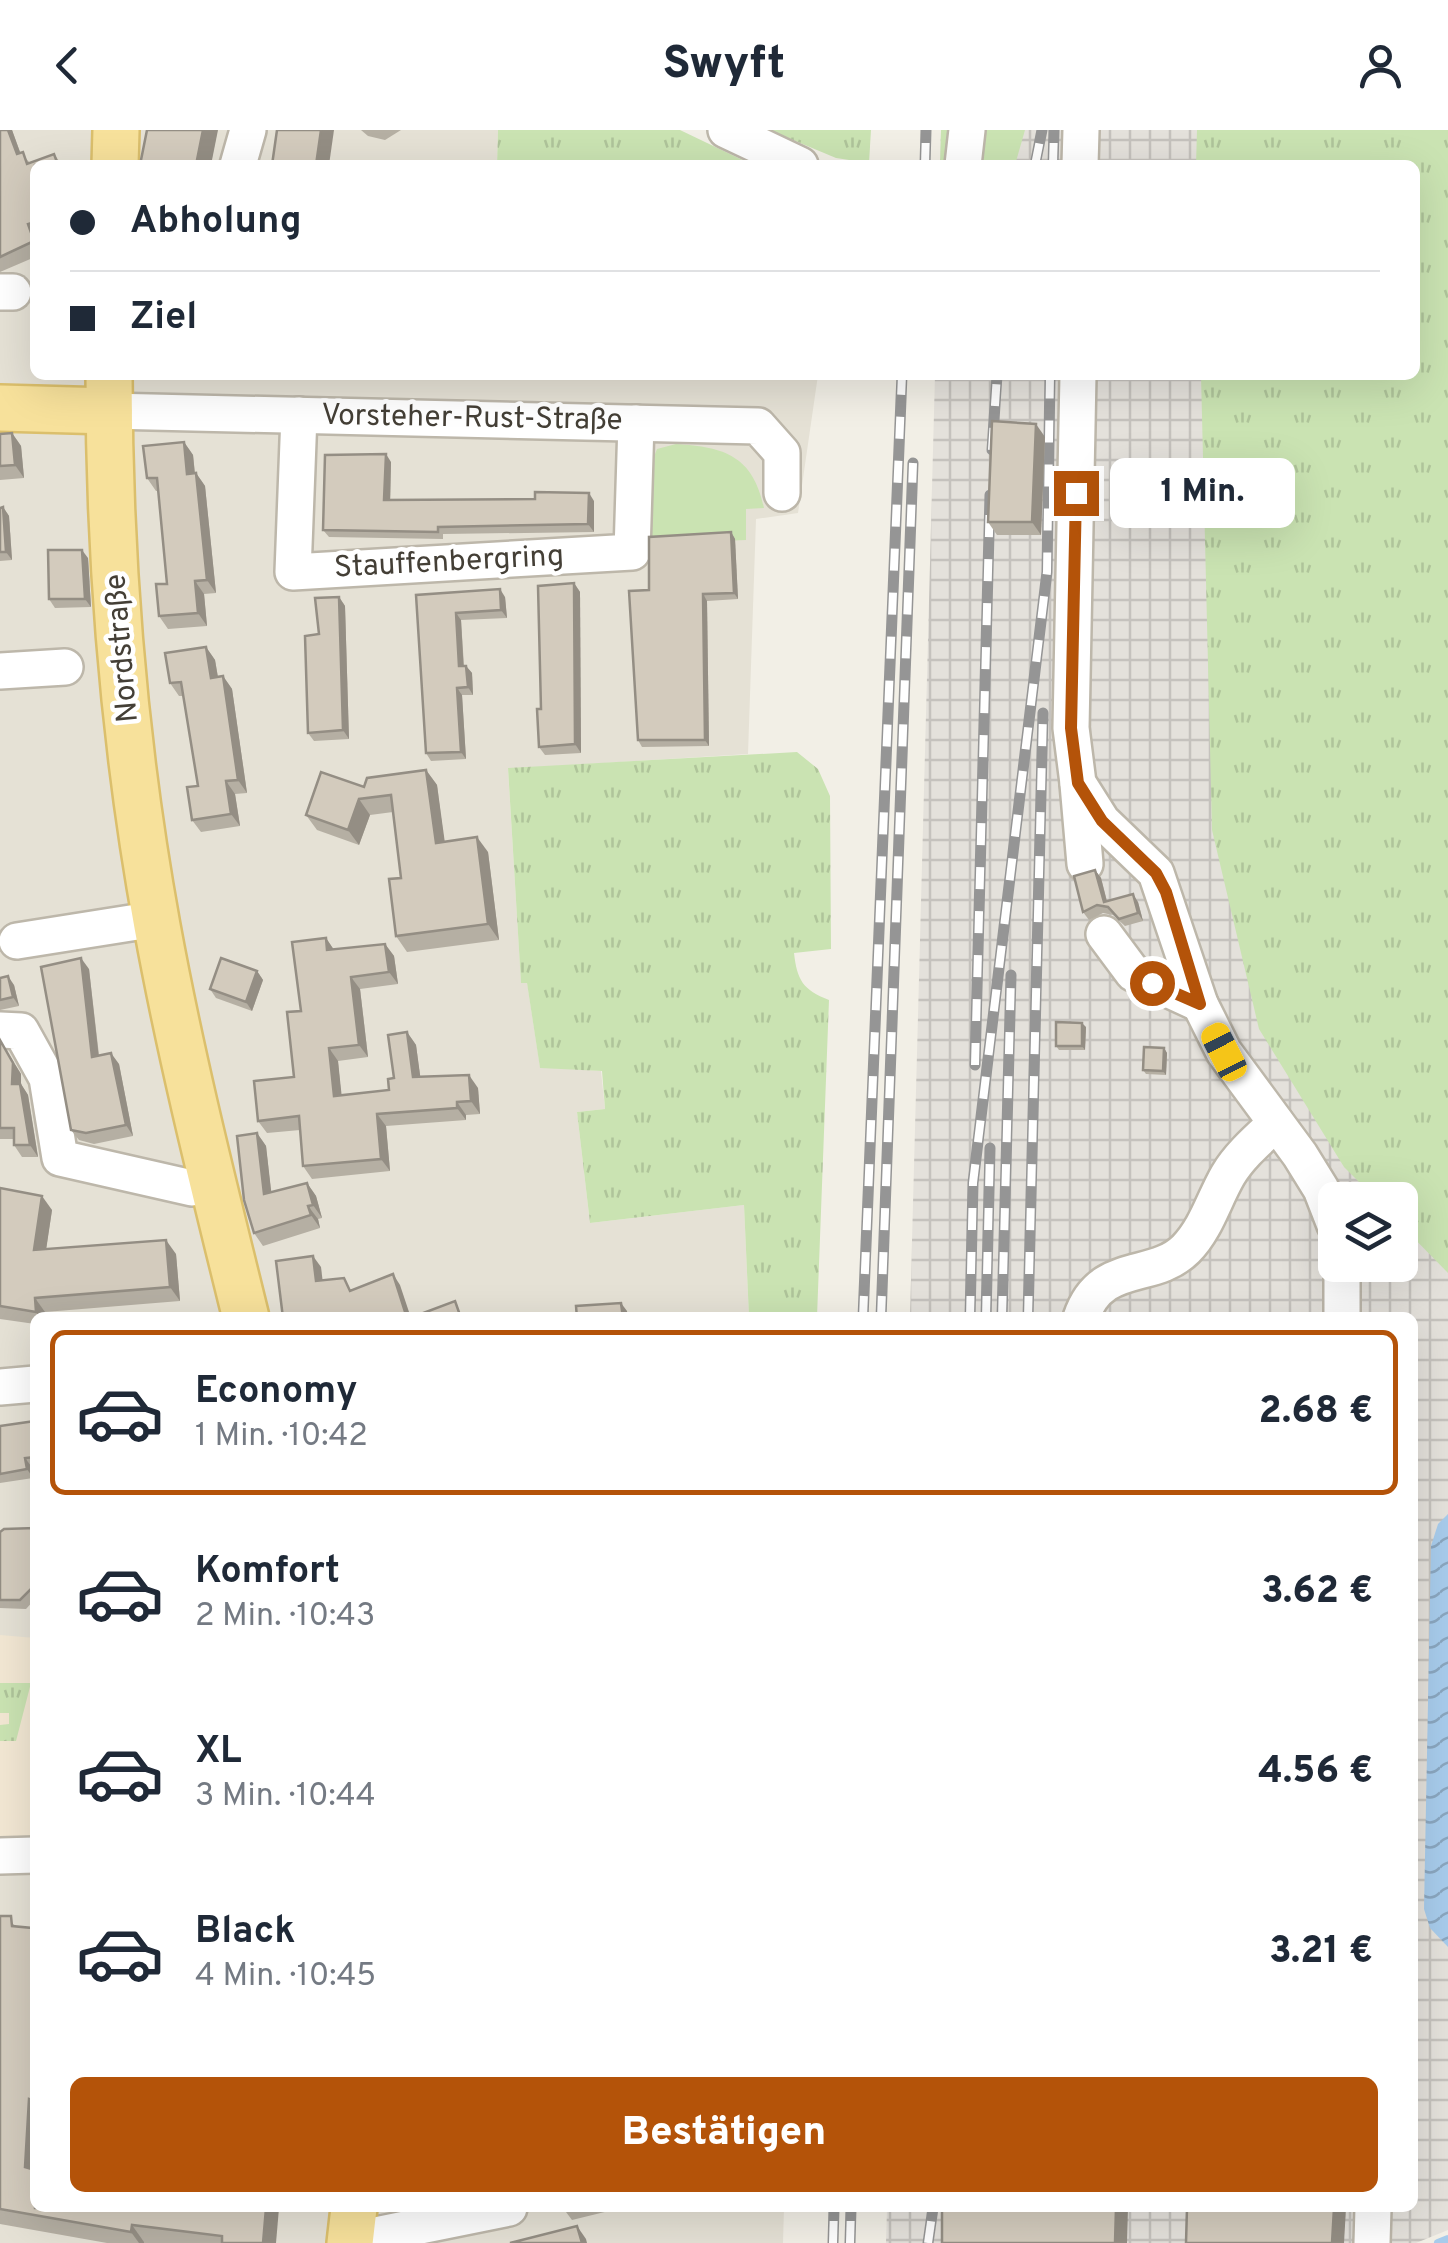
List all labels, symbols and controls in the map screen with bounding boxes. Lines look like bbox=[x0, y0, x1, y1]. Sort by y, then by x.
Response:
text: Swyft bbox=[663, 37, 785, 94]
icon: back bbox=[40, 38, 95, 93]
icon: person bbox=[1353, 38, 1408, 93]
text: Abholung bbox=[130, 198, 302, 247]
text: Ziel bbox=[130, 294, 197, 343]
street label: Vorsteher-Rust-Straße bbox=[321, 398, 623, 440]
callout: 1 Min. bbox=[1111, 458, 1296, 528]
route end bbox=[1054, 471, 1099, 516]
text: 1 Min. bbox=[1160, 473, 1245, 513]
street label: Stauffenbergring bbox=[333, 539, 565, 587]
street label: Nordstraße bbox=[98, 572, 148, 724]
route start bbox=[1130, 961, 1175, 1006]
car bbox=[1197, 1018, 1251, 1086]
map controls bbox=[1318, 1182, 1418, 1282]
button: layers bbox=[1318, 1182, 1418, 1282]
icon: car bbox=[75, 1368, 165, 1458]
text: Economy bbox=[195, 1368, 357, 1417]
text: 2.68 € bbox=[1259, 1388, 1373, 1437]
text: 1 Min. · 10:42 bbox=[195, 1417, 368, 1457]
icon: car bbox=[75, 1548, 165, 1638]
text: Komfort bbox=[195, 1548, 340, 1597]
text: 3.62 € bbox=[1261, 1568, 1373, 1617]
text: 2 Min. · 10:43 bbox=[195, 1597, 375, 1637]
icon: car bbox=[75, 1728, 165, 1818]
text: XL bbox=[195, 1728, 242, 1777]
text: 4.56 € bbox=[1258, 1748, 1373, 1797]
text: 3 Min. · 10:44 bbox=[195, 1777, 376, 1817]
icon: car bbox=[75, 1908, 165, 1998]
text: Black bbox=[195, 1908, 295, 1957]
text: 3.21 € bbox=[1269, 1928, 1373, 1977]
text: 4 Min. · 10:45 bbox=[195, 1957, 376, 1997]
button: Bestätigen bbox=[70, 2077, 1378, 2192]

